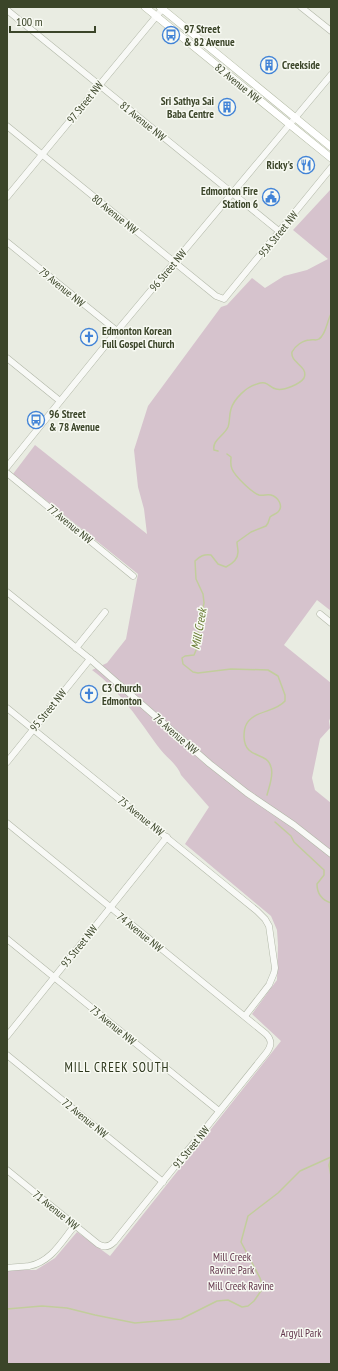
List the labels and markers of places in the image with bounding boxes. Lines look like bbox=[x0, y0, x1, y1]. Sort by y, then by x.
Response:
place label: 97 Street & 82 Avenue bbox=[184, 22, 235, 49]
bus stop icon: 97 Street & 82 Avenue bbox=[161, 25, 181, 45]
building icon: Creekside bbox=[259, 55, 279, 75]
place label: Creekside bbox=[282, 58, 320, 72]
place label: Sri Sathya Sai Baba Centre bbox=[161, 94, 215, 121]
building icon: Sri Sathya Sai Baba Centre bbox=[217, 97, 237, 117]
restaurant icon: Ricky's bbox=[296, 155, 316, 175]
place label: Ricky's bbox=[266, 158, 293, 172]
place label: Edmonton Fire Station 6 bbox=[201, 184, 258, 211]
public building icon: Edmonton Fire Station 6 bbox=[261, 187, 281, 207]
place label: Edmonton Korean Full Gospel Church bbox=[102, 324, 175, 351]
church icon: Edmonton Korean Full Gospel Church bbox=[79, 327, 99, 347]
place label: 96 Street & 78 Avenue bbox=[49, 407, 100, 434]
bus stop icon: 96 Street & 78 Avenue bbox=[26, 410, 46, 430]
place label: C3 Church Edmonton bbox=[102, 681, 142, 708]
church icon: C3 Church Edmonton bbox=[79, 684, 99, 704]

